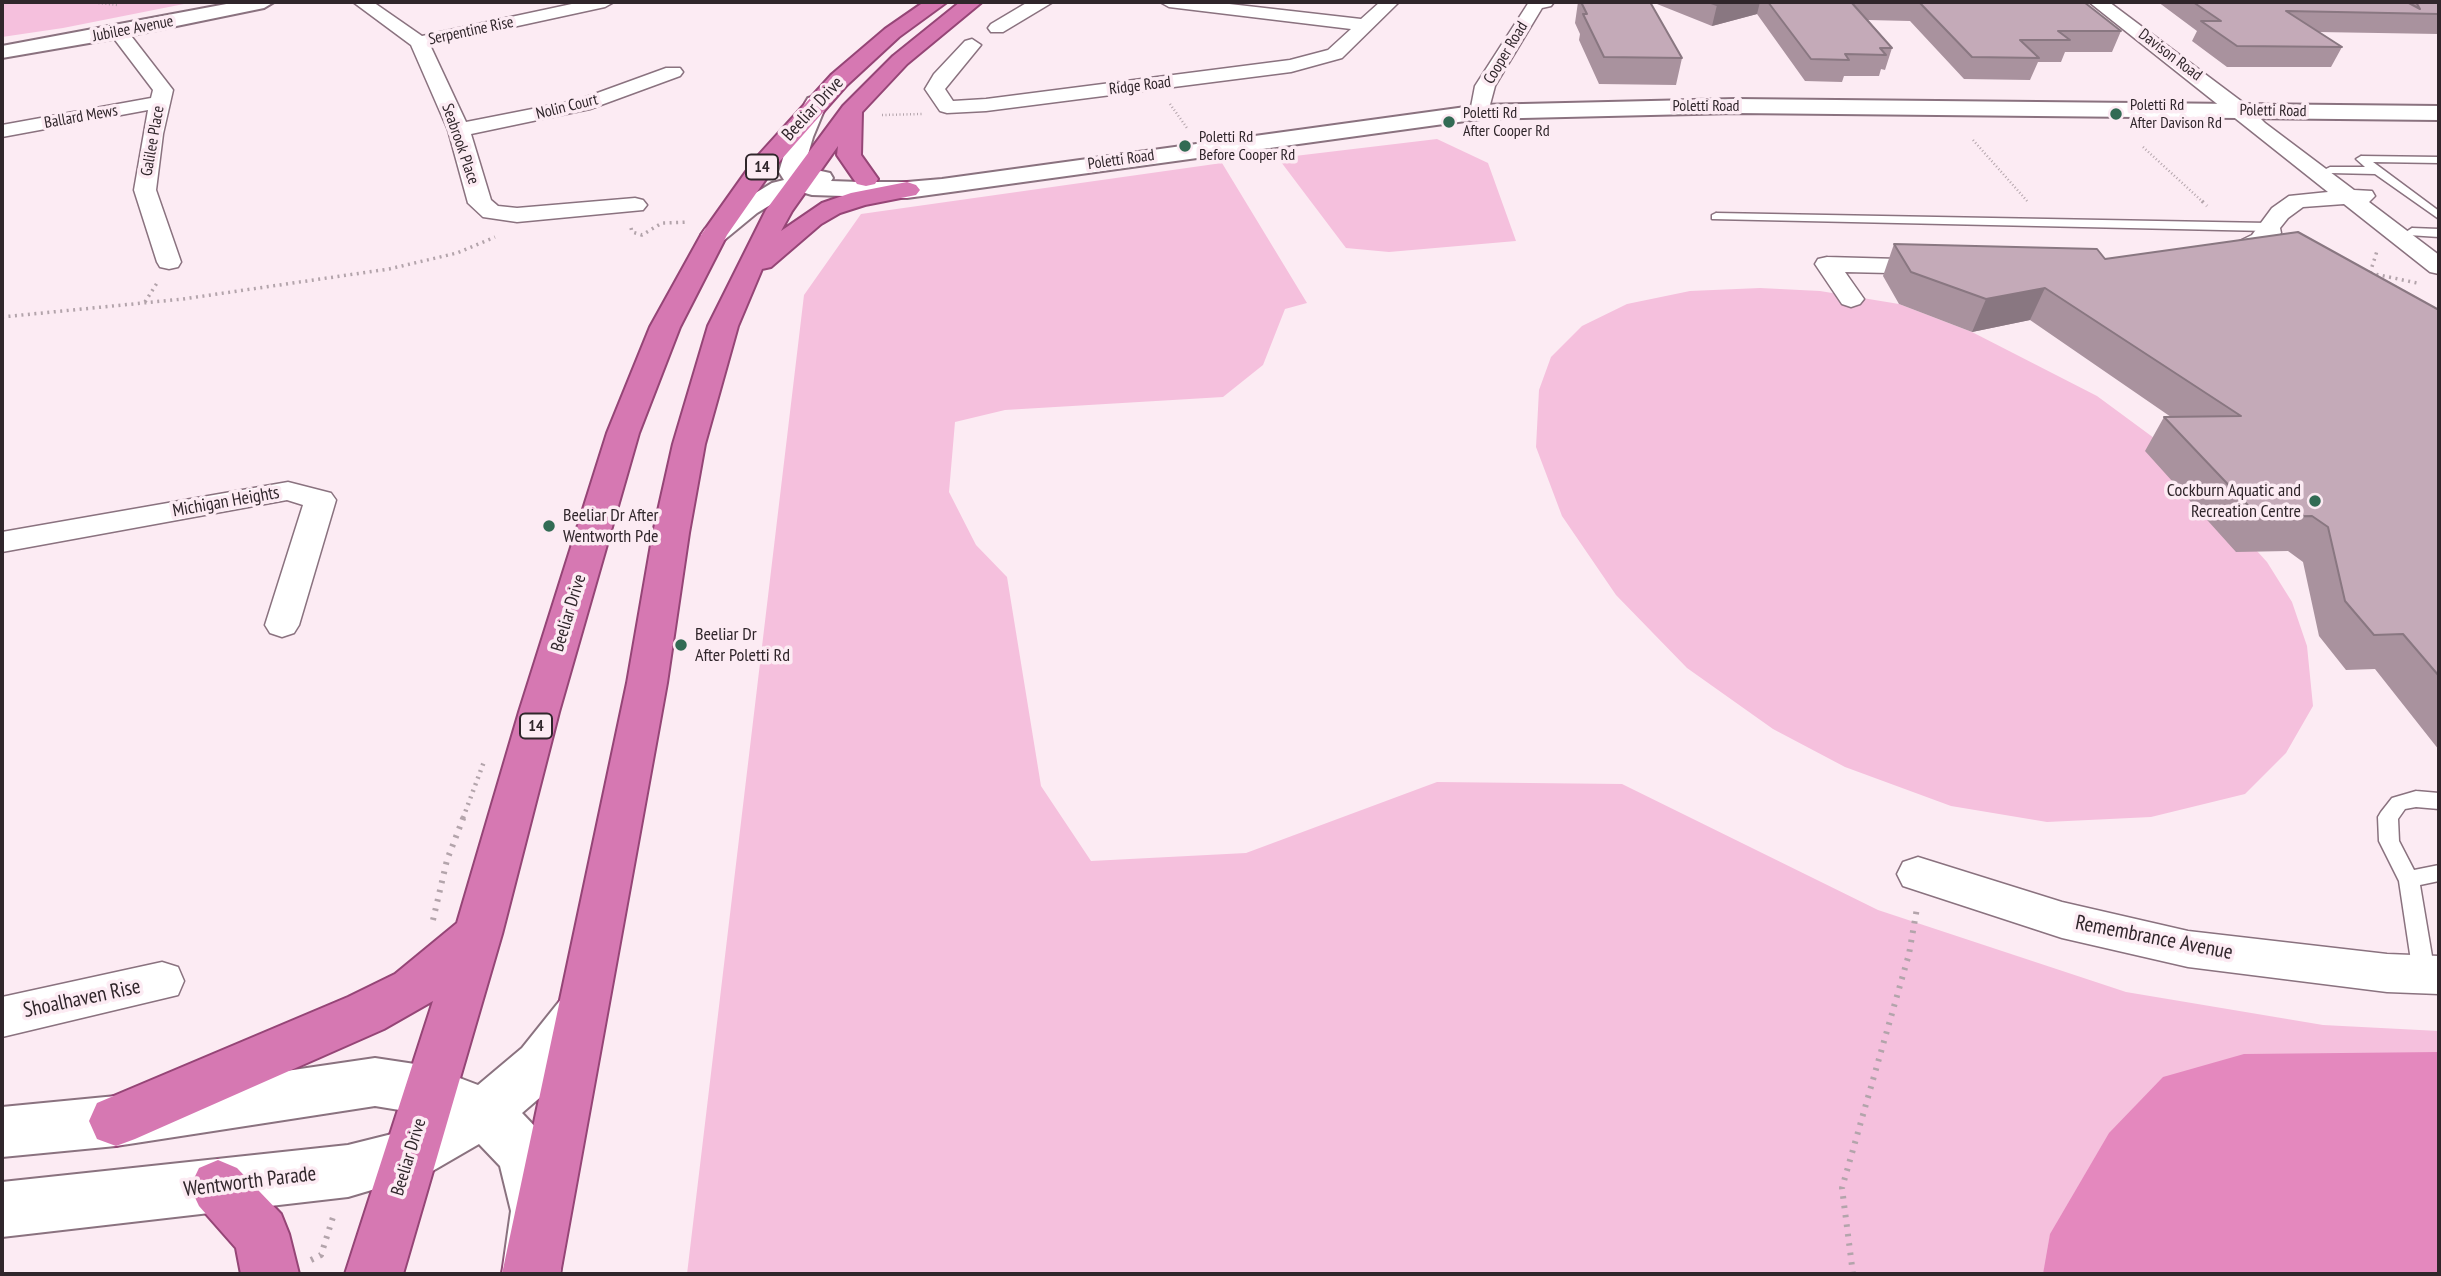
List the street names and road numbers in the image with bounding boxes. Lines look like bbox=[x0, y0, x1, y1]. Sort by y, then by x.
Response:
street label: Jubilee Avenue bbox=[91, 12, 175, 46]
street label: Serpentine Rise bbox=[427, 13, 515, 49]
street label: Cooper Road bbox=[1480, 18, 1532, 88]
street label: Davison Road bbox=[2134, 25, 2206, 85]
street label: Beeliar Drive bbox=[778, 72, 848, 146]
street label: Ridge Road bbox=[1108, 73, 1172, 99]
street label: Nolin Court bbox=[534, 90, 600, 124]
street label: Poletti Road bbox=[1673, 96, 1739, 116]
street label: Ballard Mews bbox=[43, 101, 119, 133]
street label: Seabrook Place bbox=[437, 101, 483, 187]
street label: Poletti Road bbox=[2239, 101, 2307, 121]
street label: Galilee Place bbox=[137, 104, 169, 178]
street label: Poletti Road bbox=[1087, 146, 1155, 174]
road number: 14 bbox=[746, 154, 778, 180]
street label: Michigan Heights bbox=[171, 482, 281, 522]
street label: Beeliar Drive bbox=[547, 572, 591, 654]
road number: 14 bbox=[520, 713, 552, 738]
street label: Remembrance Avenue bbox=[2073, 910, 2235, 966]
street label: Shoalhaven Rise bbox=[21, 974, 143, 1024]
street label: Beeliar Drive bbox=[387, 1116, 431, 1198]
street label: Wentworth Parade bbox=[182, 1161, 318, 1203]

